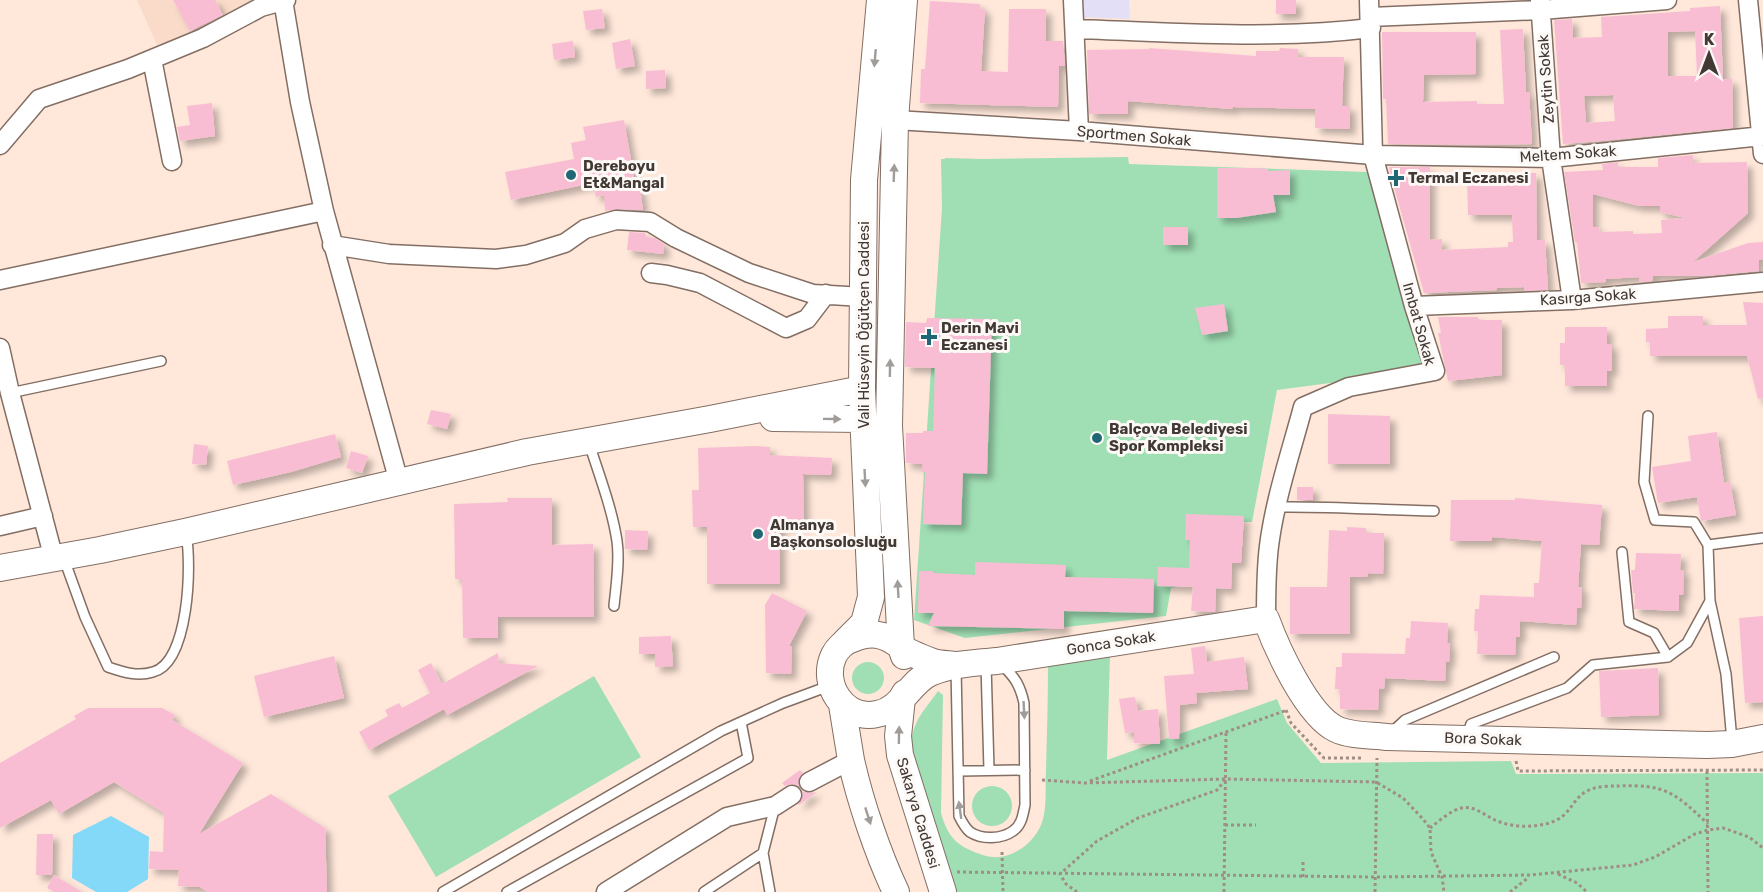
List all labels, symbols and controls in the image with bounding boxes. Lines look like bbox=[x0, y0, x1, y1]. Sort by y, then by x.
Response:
north arrow bbox=[1679, 24, 1739, 84]
text: K bbox=[1704, 30, 1715, 49]
street label: Zeytin Sokak bbox=[1534, 34, 1558, 124]
one-way arrow bbox=[870, 49, 880, 68]
street label: Sportmen Sokak bbox=[1076, 122, 1192, 150]
street label: Meltem Sokak bbox=[1519, 142, 1617, 166]
place label: Dereboyu Et&Mangal bbox=[583, 157, 664, 192]
one-way arrow bbox=[889, 163, 899, 182]
marker: Dereboyu Et&Mangal bbox=[564, 168, 578, 182]
place label: Termal Eczanesi bbox=[1408, 169, 1529, 187]
marker: Termal Eczanesi bbox=[1389, 171, 1403, 185]
street label: Vali Hüseyin Öğütçen Caddesi bbox=[855, 221, 873, 429]
street label: Imbat Sokak bbox=[1399, 280, 1440, 368]
street label: Kasırga Sokak bbox=[1539, 285, 1637, 309]
place label: Derin Mavi Eczanesi bbox=[941, 319, 1019, 354]
marker: Derin Mavi Eczanesi bbox=[922, 330, 936, 344]
one-way arrow bbox=[885, 358, 895, 377]
one-way arrow bbox=[822, 414, 841, 424]
place label: Balçova Belediyesi Spor Kompleksi bbox=[1109, 420, 1248, 455]
marker: Balçova Belediyesi Spor Kompleksi bbox=[1090, 431, 1104, 445]
one-way arrow bbox=[861, 468, 870, 487]
place label: Almanya Başkonsolosluğu bbox=[770, 516, 897, 551]
marker: Almanya Başkonsolosluğu bbox=[751, 527, 765, 541]
one-way arrow bbox=[893, 579, 902, 598]
street label: Gonca Sokak bbox=[1065, 627, 1157, 659]
one-way arrow bbox=[1019, 700, 1028, 719]
one-way arrow bbox=[894, 726, 904, 745]
street label: Bora Sokak bbox=[1444, 729, 1522, 749]
street label: Sakarya Caddesi bbox=[893, 755, 943, 871]
one-way arrow bbox=[955, 800, 964, 819]
one-way arrow bbox=[863, 807, 873, 825]

